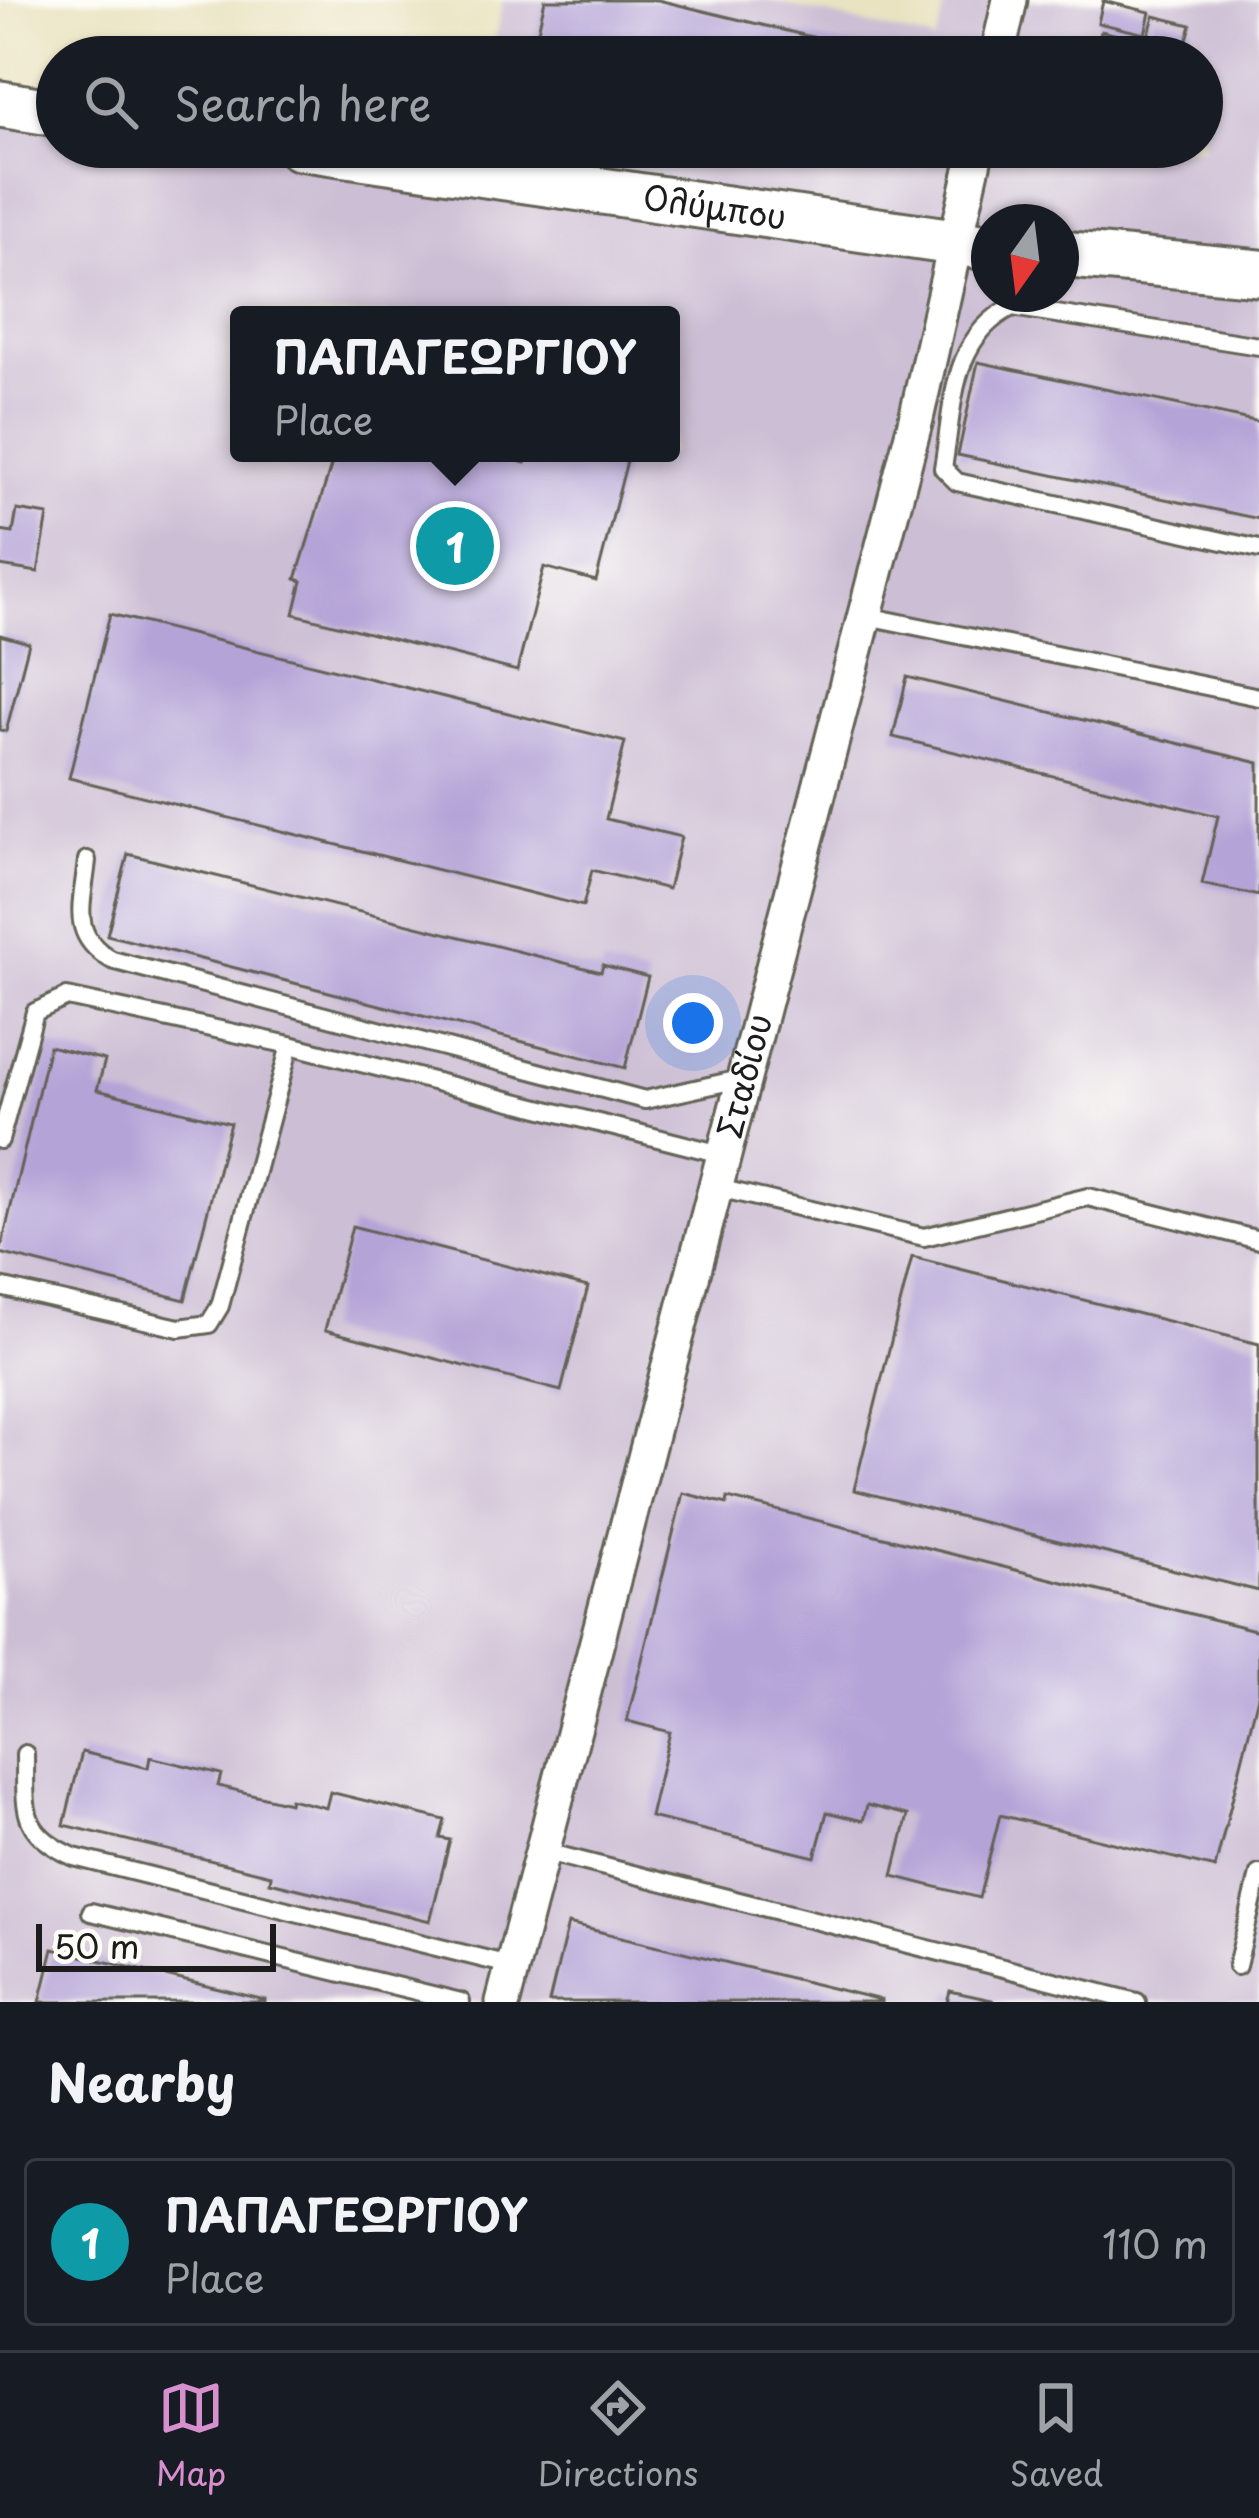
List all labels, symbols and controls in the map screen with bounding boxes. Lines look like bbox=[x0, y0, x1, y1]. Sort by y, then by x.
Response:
search box bbox=[36, 36, 1223, 168]
text: Search here bbox=[174, 68, 431, 136]
icon: search bbox=[78, 69, 144, 135]
street label: Ολύμπου bbox=[640, 170, 790, 240]
north arrow bbox=[971, 204, 1079, 312]
popup bbox=[230, 306, 680, 462]
text: ΠΑΠΑΓΕΩΡΓΙΟΥ bbox=[274, 321, 636, 389]
text: Place bbox=[274, 389, 373, 448]
pin: 1 bbox=[416, 501, 494, 591]
your location bbox=[663, 993, 723, 1053]
street label: Σταδίου bbox=[702, 1008, 783, 1143]
scale bar bbox=[36, 1918, 276, 1971]
text: 50 m bbox=[54, 1920, 140, 1970]
text: Nearby bbox=[48, 2042, 235, 2119]
text: ΠΑΠΑΓΕΩΡΓΙΟΥ bbox=[165, 2179, 527, 2247]
text: 1 bbox=[81, 2213, 99, 2272]
text: 110 m bbox=[1102, 2213, 1208, 2272]
text: Place bbox=[165, 2247, 265, 2306]
tab: Map bbox=[156, 2375, 226, 2497]
tab: Directions bbox=[538, 2375, 698, 2497]
tab: Saved bbox=[1010, 2375, 1103, 2497]

